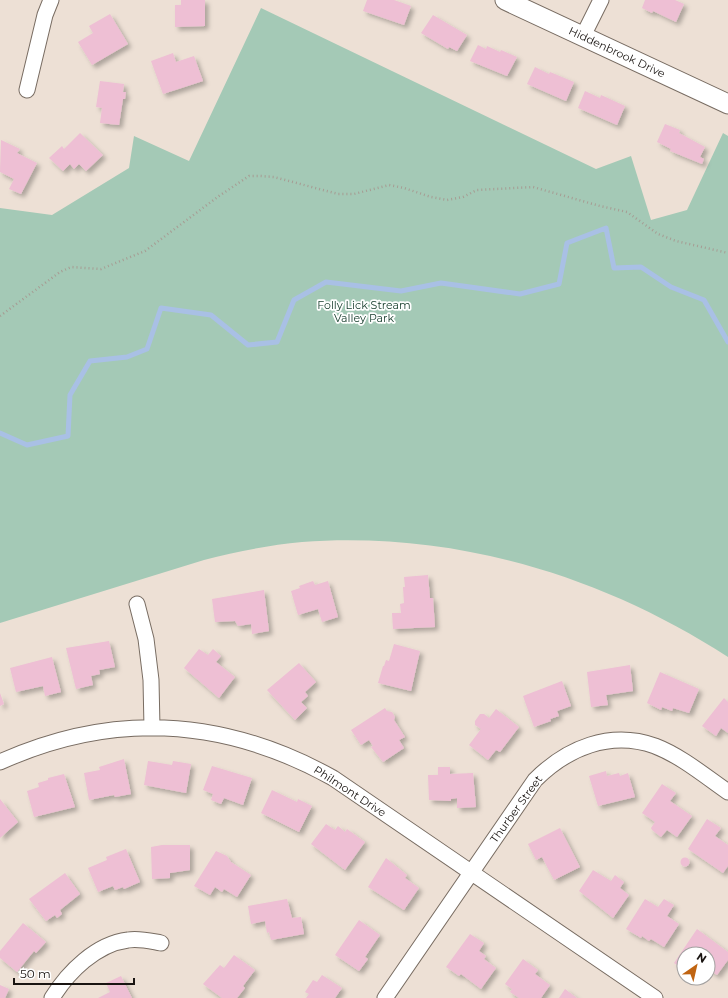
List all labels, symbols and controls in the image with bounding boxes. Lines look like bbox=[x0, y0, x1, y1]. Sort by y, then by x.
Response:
street label: Hiddenbrook Drive bbox=[567, 24, 668, 81]
park label: Folly Lick Stream Valley Park bbox=[317, 298, 411, 325]
street label: Philmont Drive bbox=[311, 762, 389, 820]
street label: Thurber Street bbox=[487, 772, 546, 846]
north arrow bbox=[676, 946, 716, 986]
text: N bbox=[694, 949, 709, 966]
scale bar bbox=[14, 960, 134, 986]
text: 50 m bbox=[20, 966, 51, 981]

